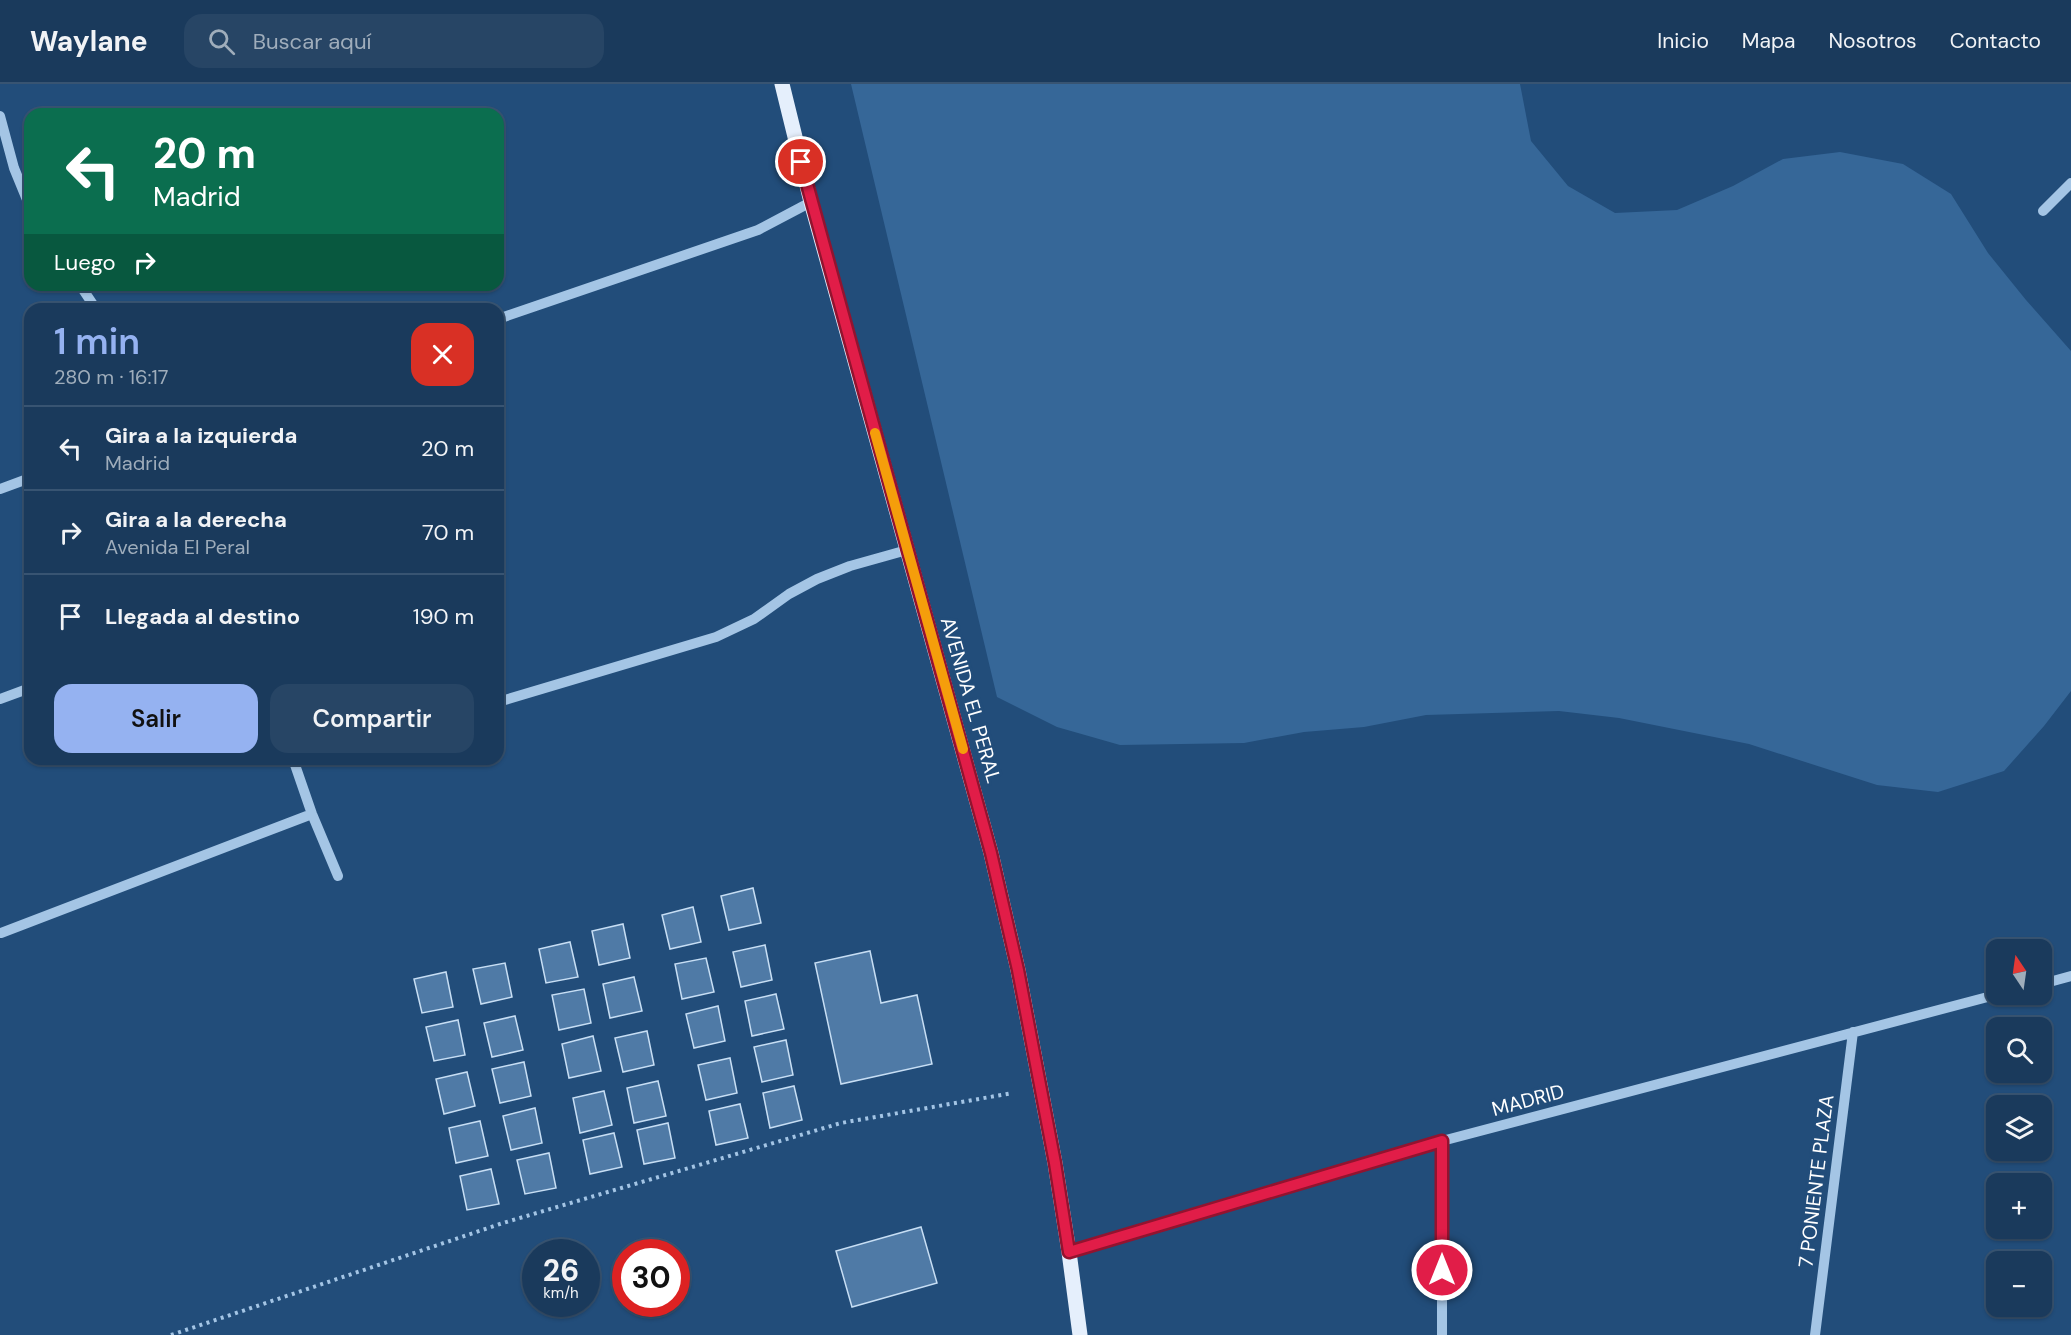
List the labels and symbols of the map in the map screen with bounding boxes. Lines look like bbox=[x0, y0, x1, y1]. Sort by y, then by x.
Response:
pin bbox=[775, 136, 826, 187]
street label: AVENIDA EL PERAL bbox=[935, 614, 1007, 786]
north arrow bbox=[1986, 939, 2052, 1005]
street label: MADRID bbox=[1489, 1078, 1567, 1122]
street label: 7 PONIENTE PLAZA bbox=[1792, 1093, 1840, 1269]
position arrow bbox=[1410, 1238, 1474, 1302]
speed limit sign: 30 bbox=[612, 1239, 690, 1317]

